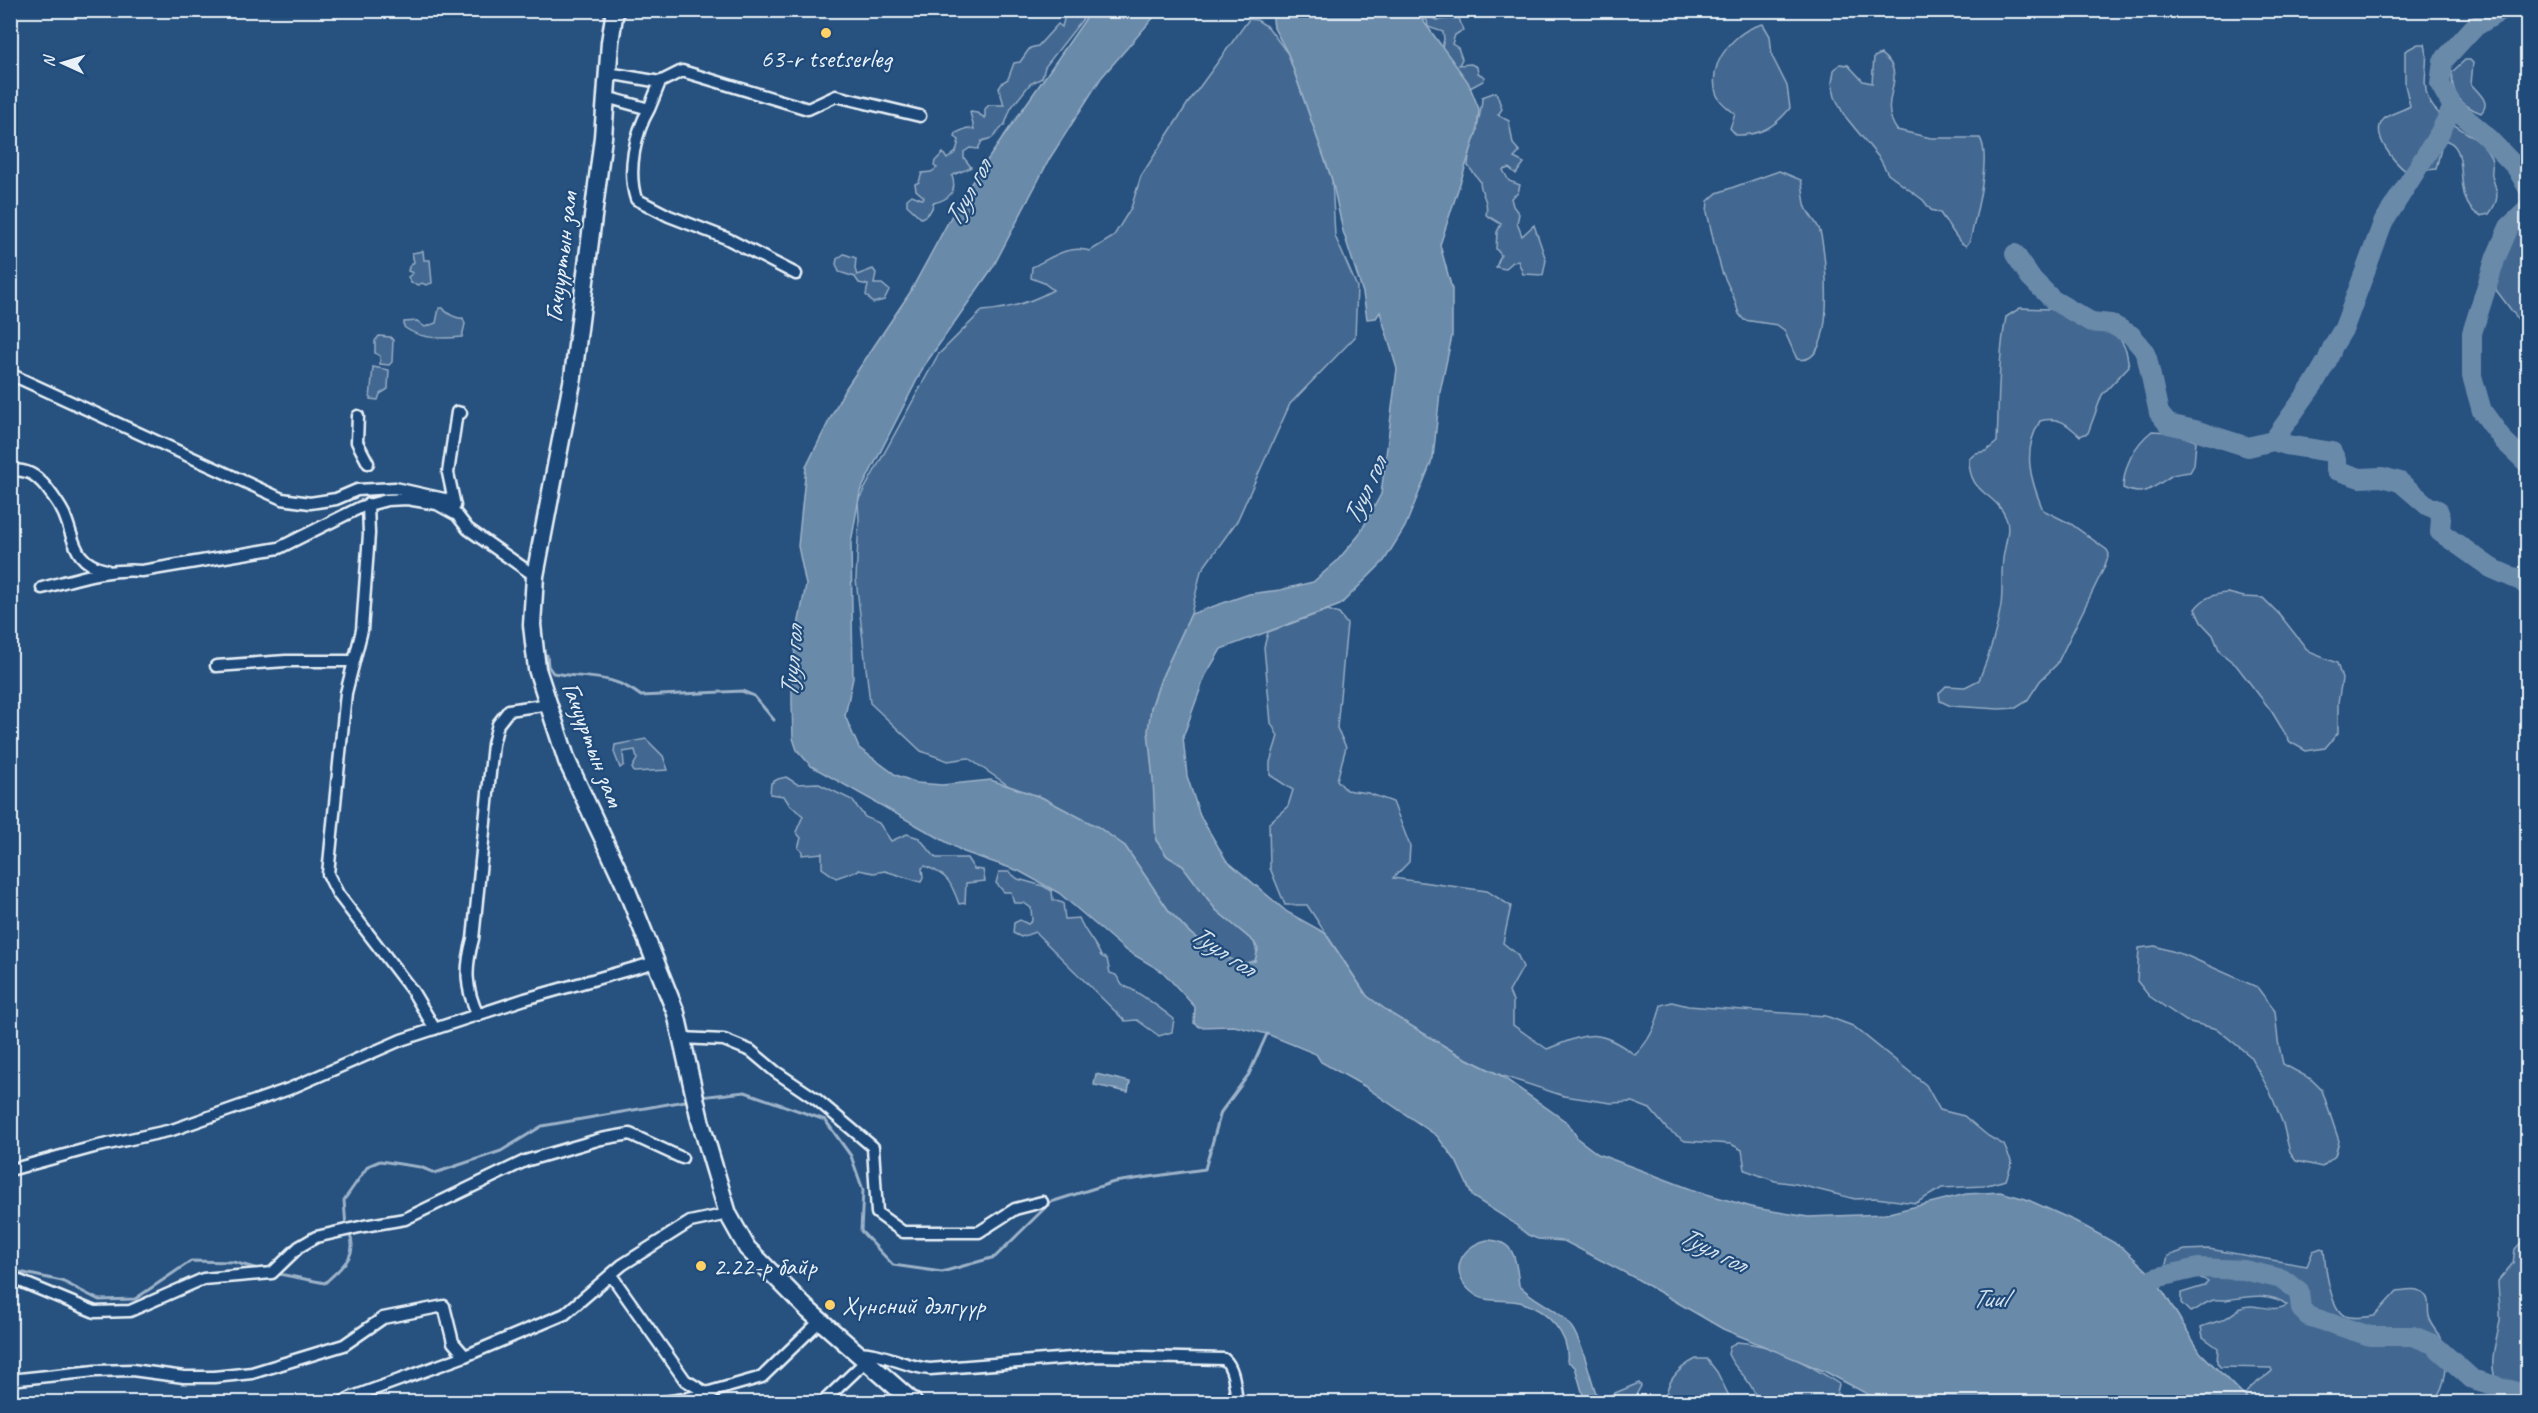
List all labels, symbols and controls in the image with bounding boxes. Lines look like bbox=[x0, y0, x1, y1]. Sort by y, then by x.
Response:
marker: 63-r tsetserleg bbox=[819, 26, 833, 40]
north arrow bbox=[33, 33, 93, 93]
place label: 63-r tsetserleg bbox=[761, 42, 893, 75]
text: N bbox=[39, 53, 60, 68]
water label: Туул гол bbox=[935, 150, 1001, 232]
street label: Гачууртын зам bbox=[537, 188, 586, 324]
water label: Туул гол bbox=[1334, 448, 1396, 530]
water label: Туул гол bbox=[771, 621, 811, 699]
street label: Гачууртын зам bbox=[554, 677, 633, 813]
water label: Туул гол bbox=[1184, 916, 1265, 986]
water label: Туул гол bbox=[1674, 1218, 1756, 1282]
place label: 2.22-р байр bbox=[713, 1250, 818, 1283]
marker: 2.22-р байр bbox=[694, 1259, 708, 1273]
water label: Tuul bbox=[1972, 1281, 2016, 1315]
place label: Хүнсний дэлгүүр bbox=[842, 1289, 987, 1322]
marker: Хүнсний дэлгүүр bbox=[823, 1298, 837, 1312]

